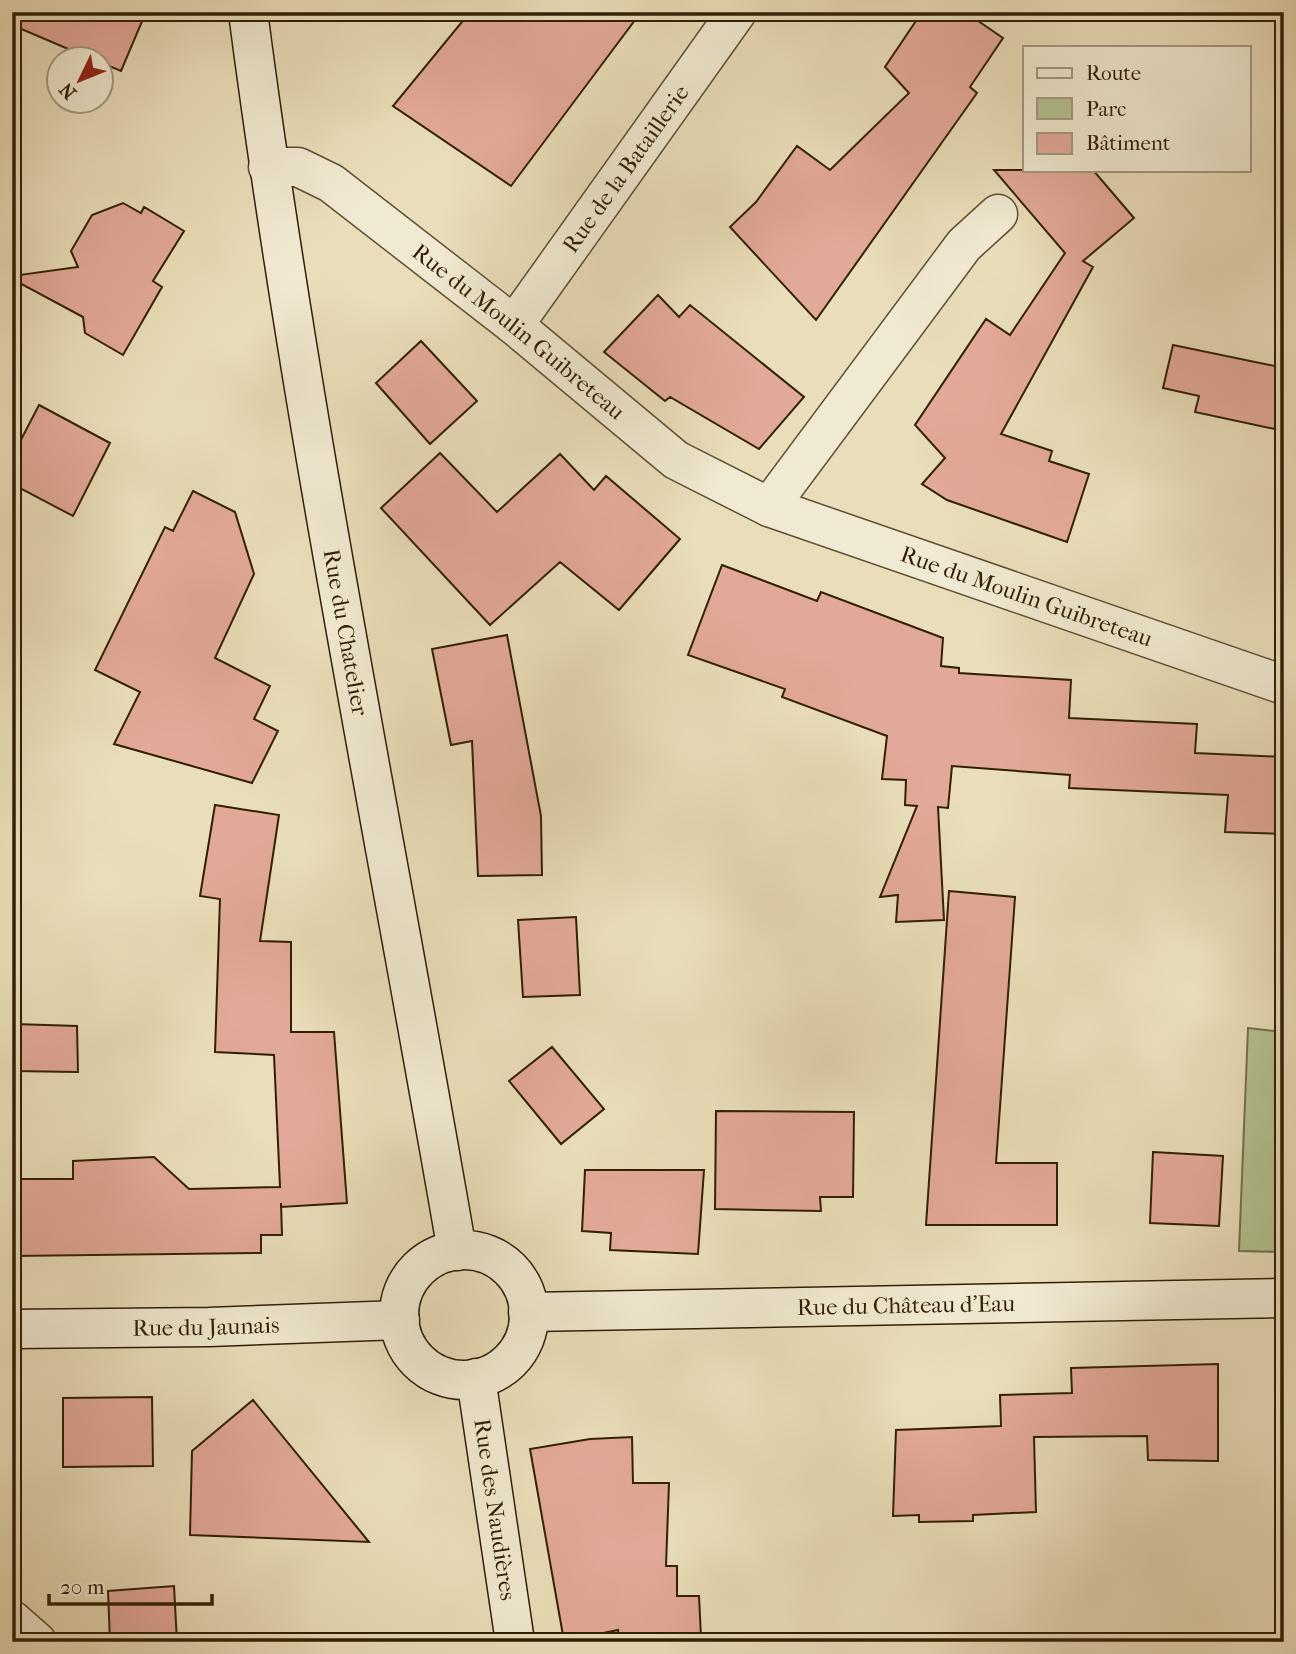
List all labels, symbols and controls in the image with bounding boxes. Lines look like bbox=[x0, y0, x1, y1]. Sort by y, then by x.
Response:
north arrow bbox=[46, 46, 116, 116]
legend bbox=[1023, 46, 1250, 172]
text: Route bbox=[1086, 61, 1141, 85]
text: N bbox=[55, 78, 81, 104]
street label: Rue de la Bataillerie bbox=[557, 80, 694, 258]
text: Parc bbox=[1086, 97, 1126, 121]
text: Bâtiment bbox=[1086, 131, 1171, 155]
street label: Rue du Moulin Guibreteau bbox=[407, 238, 630, 425]
street label: Rue du Moulin Guibreteau bbox=[897, 540, 1156, 652]
street label: Rue du Chatelier bbox=[318, 547, 374, 718]
street label: Rue du Château d'Eau bbox=[797, 1289, 1015, 1321]
street label: Rue du Jaunais bbox=[132, 1311, 280, 1341]
street label: Rue des Naudières bbox=[469, 1417, 522, 1602]
scale bar bbox=[49, 1563, 212, 1607]
text: 20 m bbox=[60, 1575, 105, 1599]

